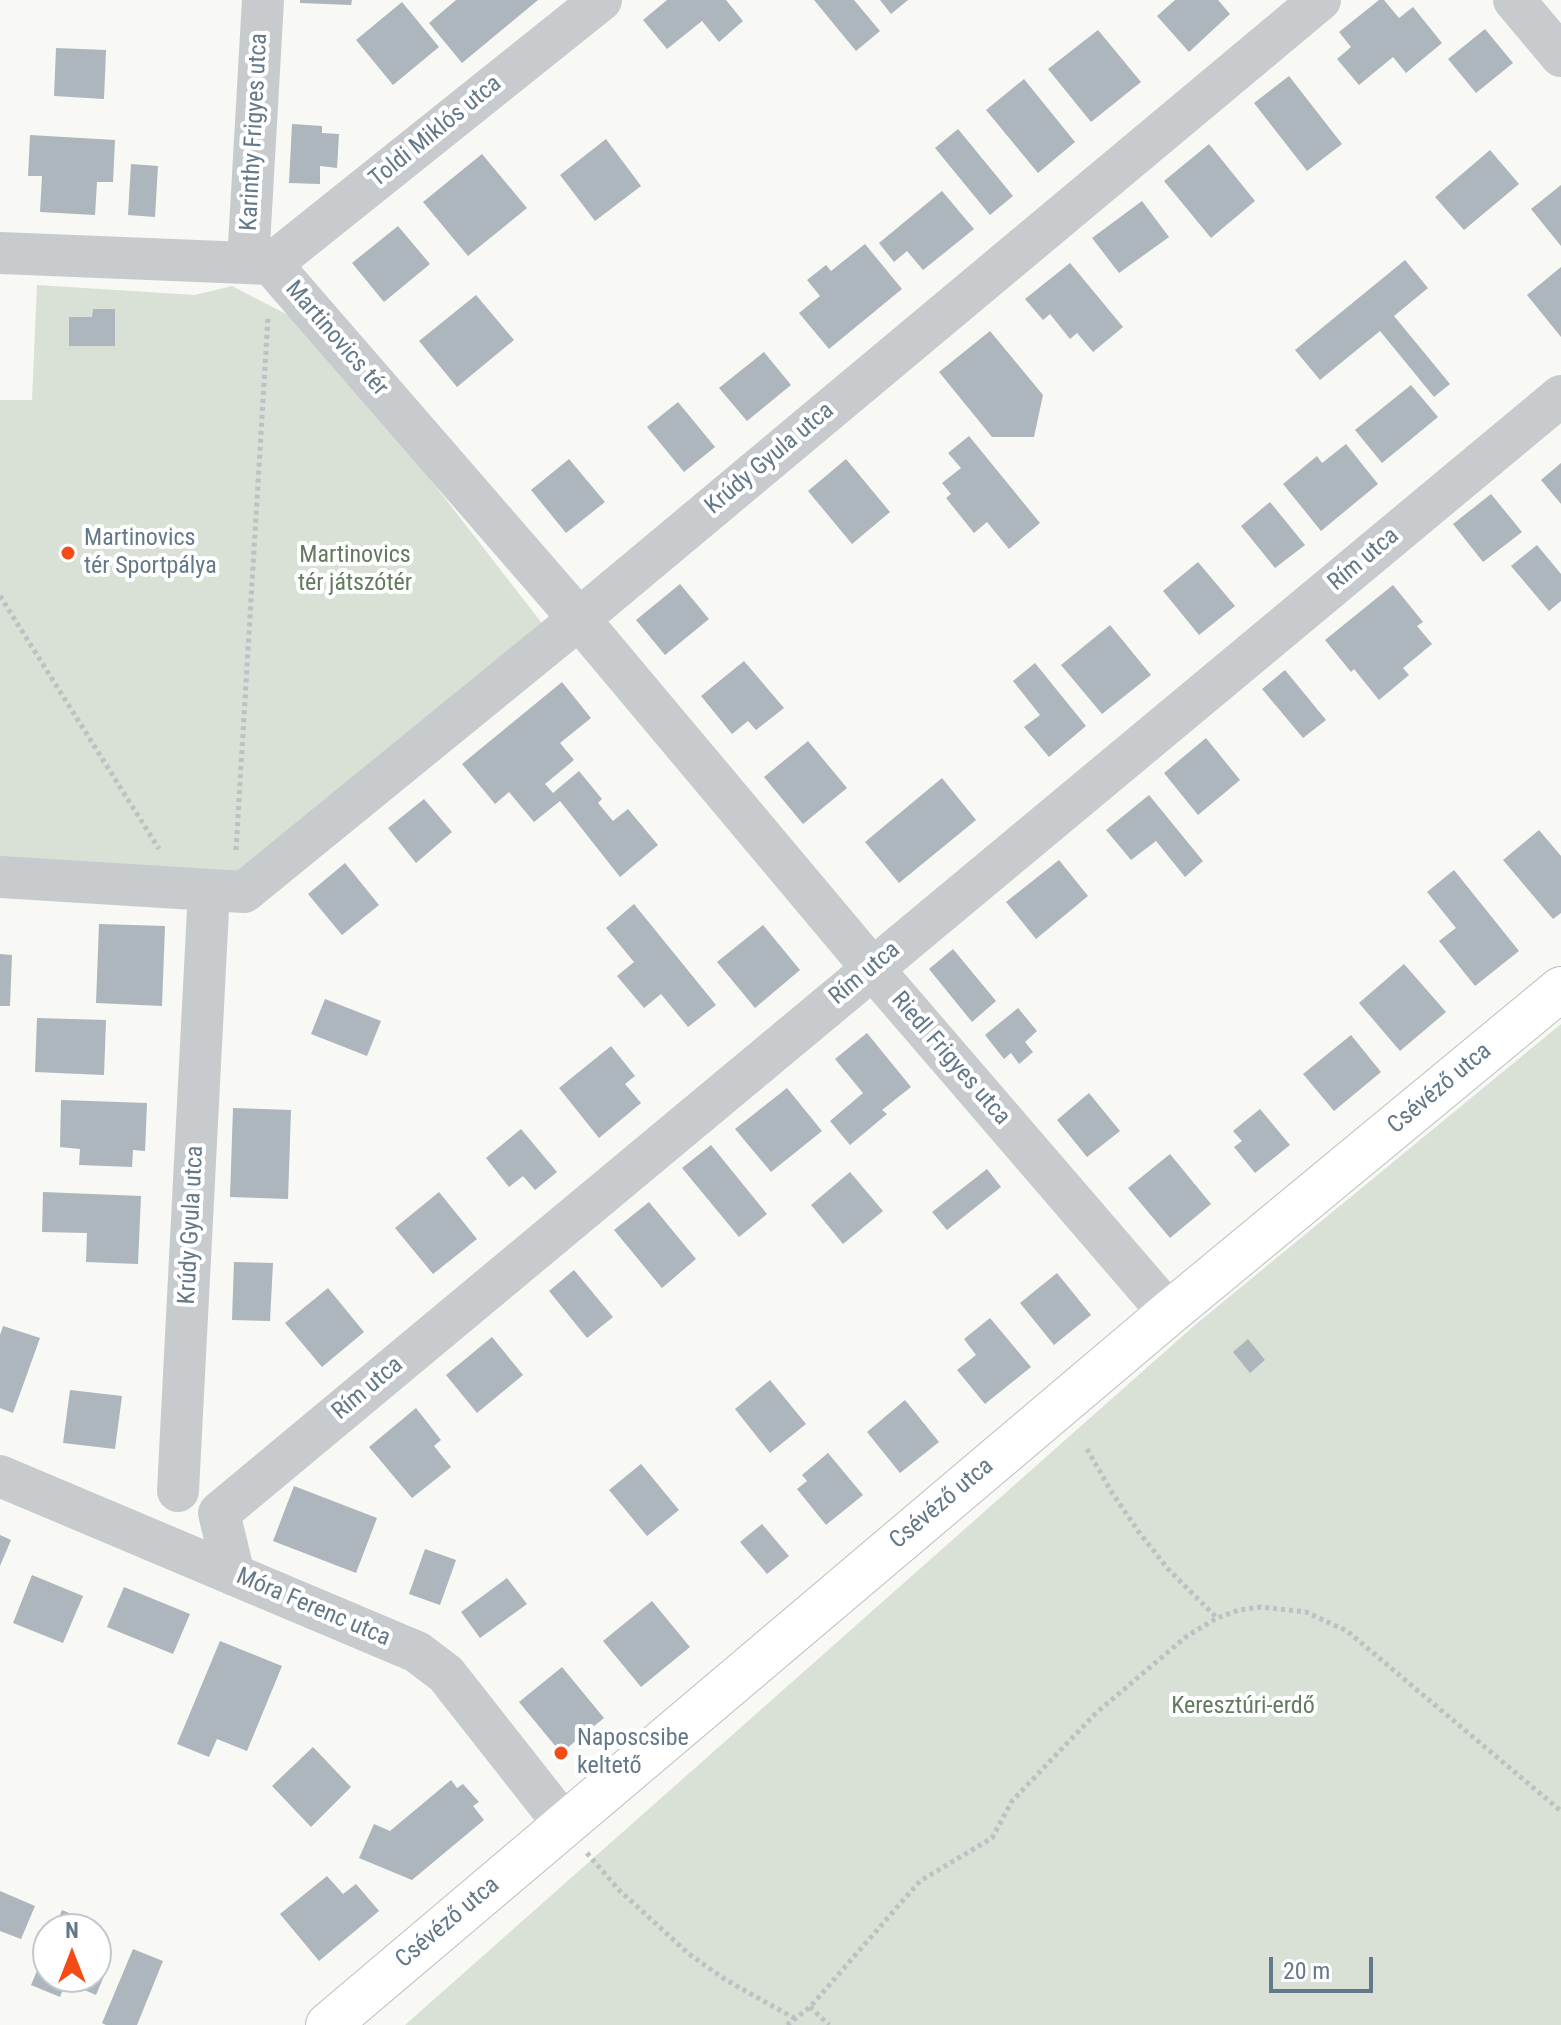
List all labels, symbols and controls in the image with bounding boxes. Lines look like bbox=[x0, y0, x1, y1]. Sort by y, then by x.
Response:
street label: Karinthy Frigyes utca bbox=[235, 32, 275, 232]
street label: Toldi Miklós utca bbox=[364, 70, 508, 194]
street label: Martinovics tér bbox=[278, 276, 394, 402]
street label: Krúdy Gyula utca bbox=[700, 397, 840, 521]
street label: Rím utca bbox=[1323, 522, 1405, 598]
place label: Martinovics tér Sportpálya bbox=[84, 525, 217, 581]
park label: Martinovics tér játszótér bbox=[298, 542, 412, 598]
marker: Martinovics tér Sportpálya bbox=[59, 544, 77, 562]
street label: Rím utca bbox=[824, 936, 906, 1012]
street label: Riedl Frigyes utca bbox=[884, 986, 1016, 1132]
street label: Csévéző utca bbox=[1382, 1037, 1498, 1141]
street label: Krúdy Gyula utca bbox=[173, 1145, 211, 1305]
street label: Rím utca bbox=[327, 1351, 409, 1427]
street label: Csévéző utca bbox=[884, 1452, 1000, 1556]
street label: Móra Ferenc utca bbox=[232, 1563, 394, 1653]
park label: Keresztúri-erdő bbox=[1171, 1693, 1315, 1721]
place label: Naposcsibe keltető bbox=[577, 1725, 689, 1781]
marker: Naposcsibe keltető bbox=[552, 1744, 570, 1762]
street label: Csévéző utca bbox=[390, 1871, 506, 1975]
north arrow bbox=[32, 1913, 112, 1993]
text: N bbox=[65, 1918, 79, 1943]
scale bar bbox=[1273, 1941, 1377, 1991]
text: 20 m bbox=[1283, 1957, 1330, 1985]

